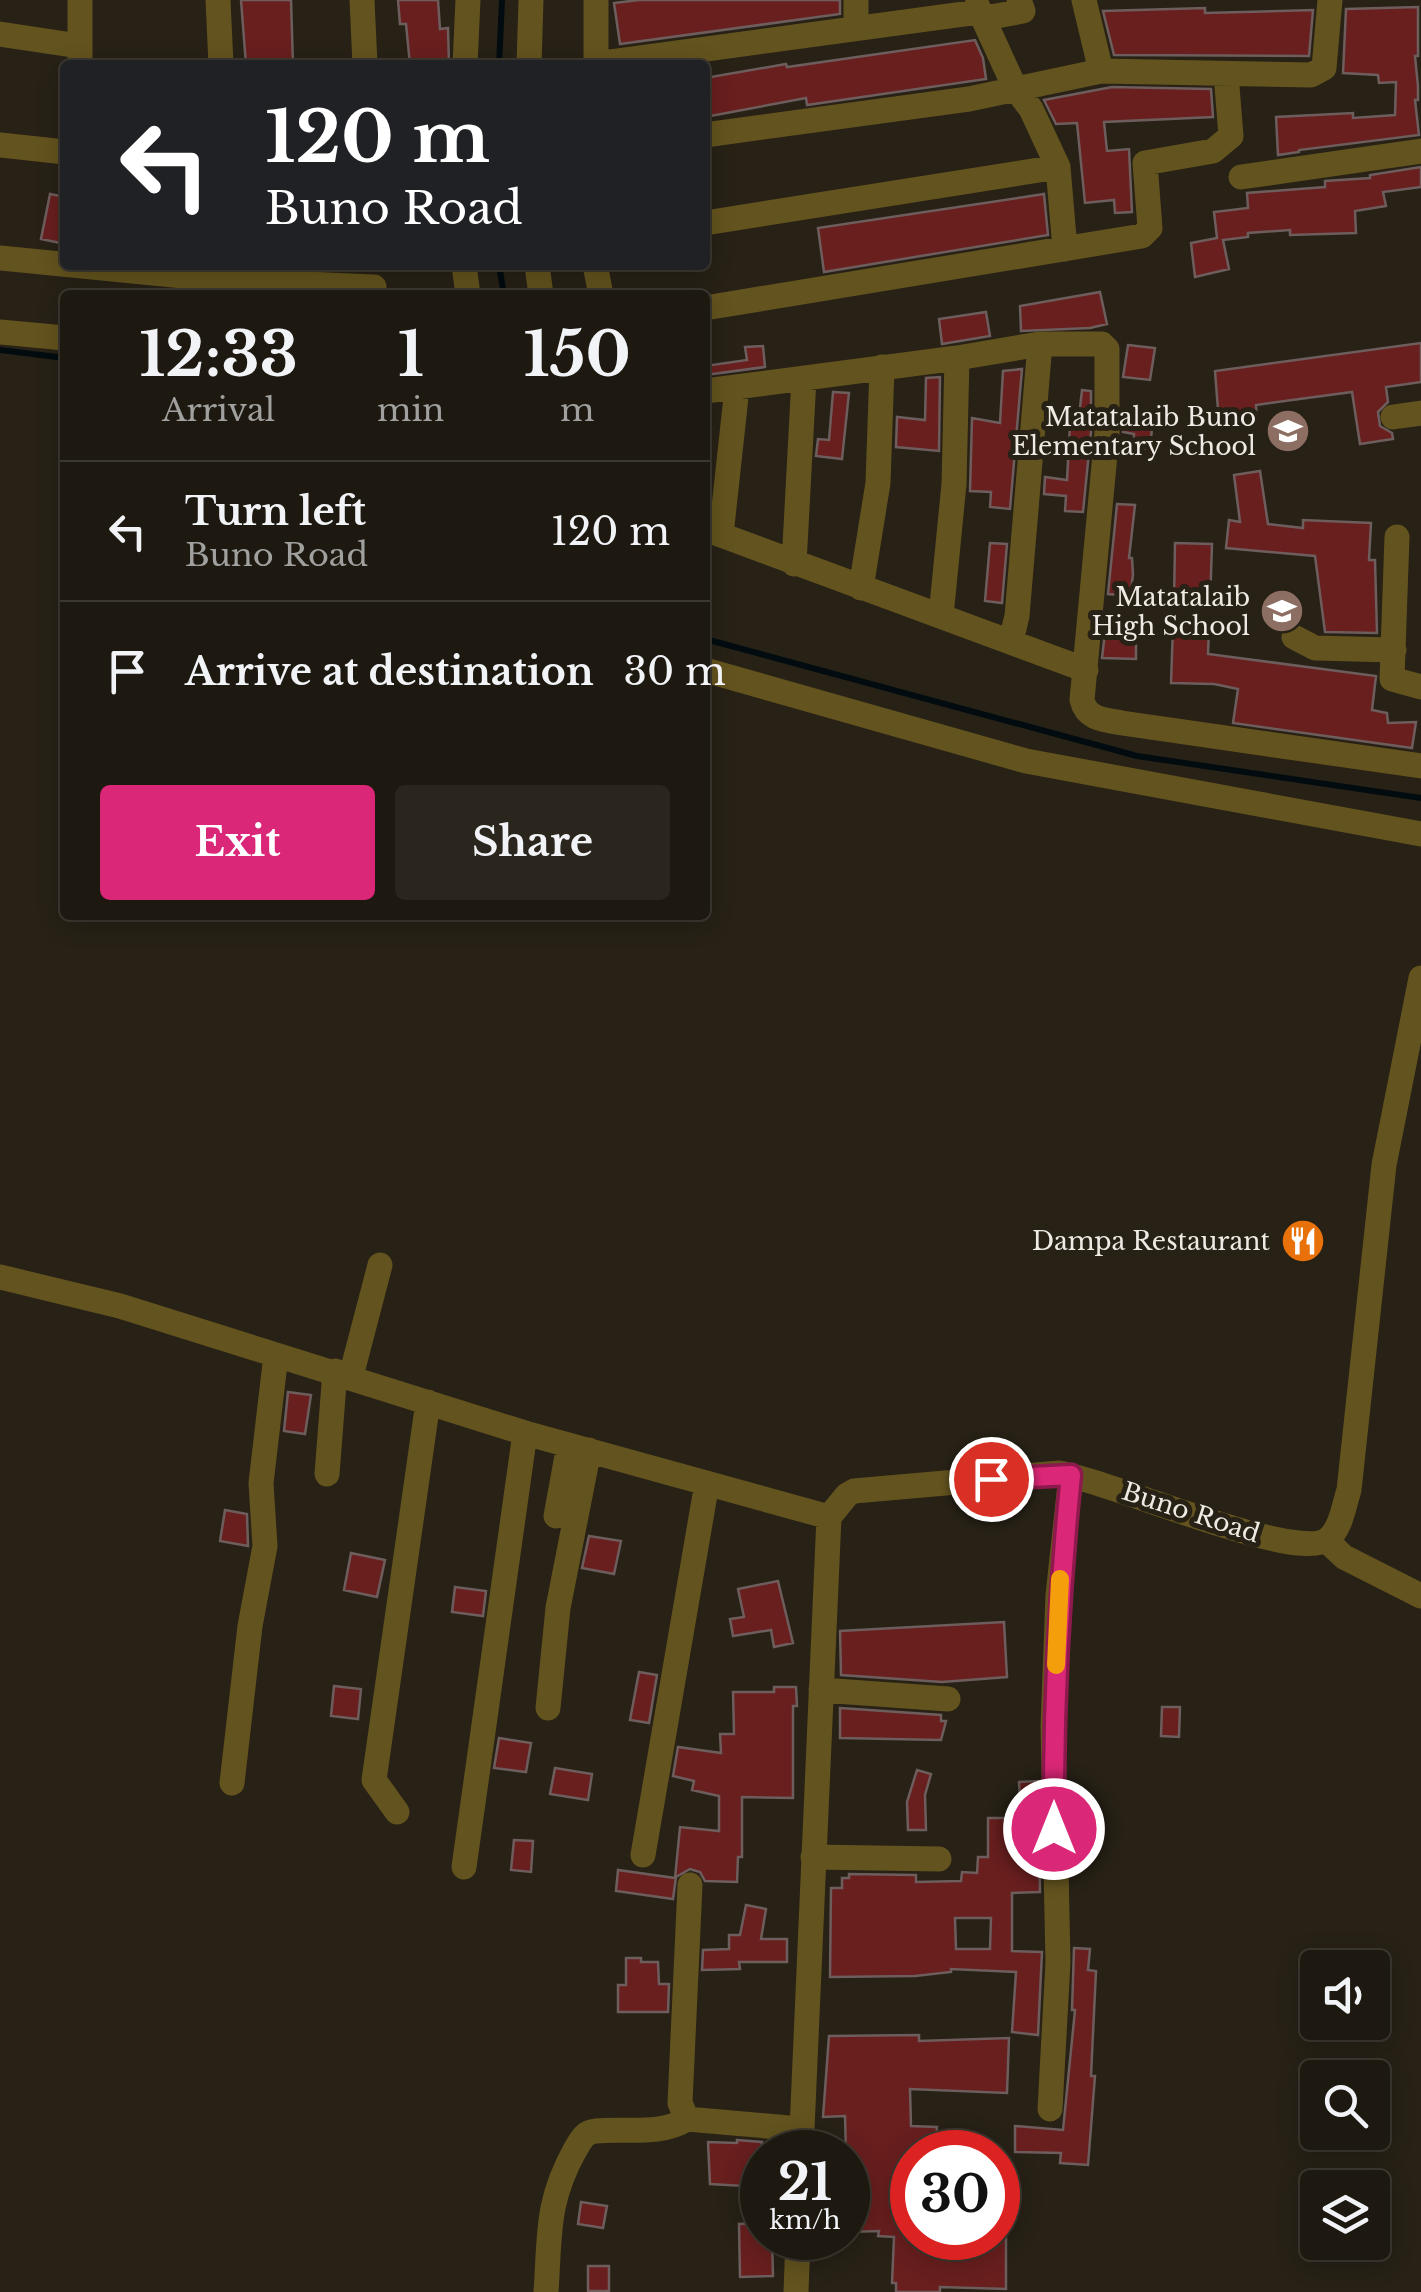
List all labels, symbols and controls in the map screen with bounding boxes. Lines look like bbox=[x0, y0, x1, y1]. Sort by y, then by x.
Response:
text: 120 m bbox=[265, 94, 490, 181]
icon: left bbox=[100, 100, 230, 230]
text: Buno Road bbox=[265, 180, 523, 236]
text: 12:33 bbox=[139, 318, 298, 392]
text: 1 bbox=[398, 318, 424, 392]
text: 150 bbox=[524, 318, 631, 392]
text: Arrival bbox=[162, 390, 275, 430]
text: min bbox=[377, 390, 444, 430]
text: m bbox=[560, 390, 594, 430]
place label: Matatalaib Buno Elementary School bbox=[1012, 402, 1256, 462]
school or university icon: Matatalaib Buno Elementary School bbox=[1265, 408, 1311, 454]
text: Turn left bbox=[185, 488, 366, 535]
icon: left bbox=[100, 504, 155, 559]
text: 120 m bbox=[551, 508, 670, 555]
text: Buno Road bbox=[185, 535, 368, 575]
place label: Matatalaib High School bbox=[1091, 582, 1250, 642]
school or university icon: Matatalaib High School bbox=[1259, 588, 1305, 634]
icon: arrive bbox=[100, 644, 155, 699]
text: Arrive at destination bbox=[185, 648, 594, 695]
text: 30 m bbox=[624, 648, 726, 695]
button: Exit bbox=[100, 785, 375, 900]
button: Share bbox=[395, 785, 670, 900]
restaurant icon: Dampa Restaurant bbox=[1280, 1218, 1326, 1264]
place label: Dampa Restaurant bbox=[1032, 1226, 1271, 1257]
pin bbox=[949, 1437, 1034, 1522]
icon: arrive bbox=[964, 1452, 1019, 1507]
street label: Buno Road bbox=[1118, 1476, 1264, 1549]
position arrow bbox=[1002, 1777, 1106, 1881]
map controls bbox=[1300, 1950, 1390, 2260]
button: sound bbox=[1300, 1950, 1390, 2040]
button: search bbox=[1300, 2060, 1390, 2150]
speed limit sign: 30 bbox=[890, 2130, 1020, 2260]
text: 21 bbox=[778, 2151, 832, 2214]
button: layers bbox=[1300, 2170, 1390, 2260]
text: km/h bbox=[770, 2205, 840, 2236]

